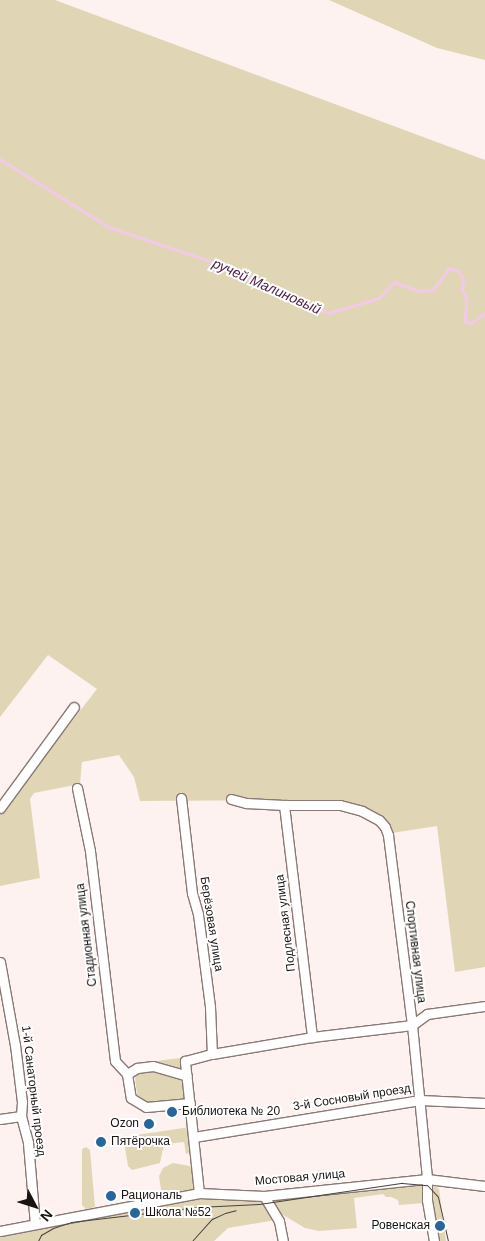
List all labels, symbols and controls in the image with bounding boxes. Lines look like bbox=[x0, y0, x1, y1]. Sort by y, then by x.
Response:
water label: ручей Малиновый bbox=[210, 255, 324, 317]
street label: Подлесная улица bbox=[273, 874, 299, 972]
street label: Берёзовая улица bbox=[196, 876, 226, 972]
street label: Стадионная улица bbox=[74, 883, 100, 987]
street label: Спортивная улица bbox=[402, 900, 428, 1004]
street label: 1-й Санаторный проезд bbox=[18, 1025, 48, 1157]
street label: 3-й Сосновый проезд bbox=[292, 1082, 412, 1114]
place label: Библиотека № 20 bbox=[182, 1105, 280, 1119]
marker: Библиотека № 20 bbox=[166, 1106, 178, 1118]
place label: Ozon bbox=[110, 1117, 139, 1131]
marker: Ozon bbox=[143, 1118, 155, 1130]
place label: Пятёрочка bbox=[111, 1135, 170, 1149]
marker: Пятёрочка bbox=[95, 1136, 107, 1148]
street label: Мостовая улица bbox=[254, 1167, 346, 1189]
north arrow bbox=[10, 1181, 60, 1231]
place label: Рациональ bbox=[121, 1189, 182, 1203]
marker: Рациональ bbox=[105, 1190, 117, 1202]
place label: Школа №52 bbox=[145, 1206, 211, 1220]
text: N bbox=[37, 1207, 56, 1225]
marker: Школа №52 bbox=[129, 1207, 141, 1219]
place label: Ровенская bbox=[372, 1219, 430, 1233]
marker: Ровенская bbox=[434, 1220, 446, 1232]

